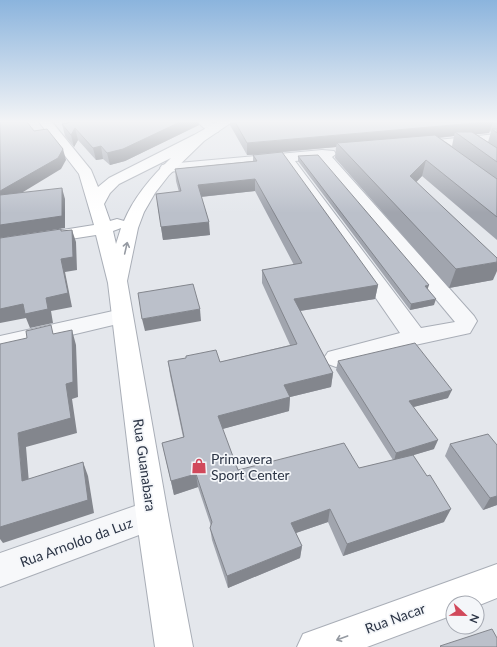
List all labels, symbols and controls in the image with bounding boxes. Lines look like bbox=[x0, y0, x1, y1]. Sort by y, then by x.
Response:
one-way arrow bbox=[122, 241, 130, 254]
street label: Rua Guanabara bbox=[130, 418, 160, 512]
place label: Primavera Sport Center bbox=[211, 450, 290, 483]
shop icon: Primavera Sport Center bbox=[190, 457, 208, 475]
street label: Rua Arnoldo da Luz bbox=[17, 514, 135, 570]
north arrow bbox=[445, 595, 485, 635]
street label: Rua Nacar bbox=[362, 599, 428, 637]
text: N bbox=[467, 613, 482, 625]
one-way arrow bbox=[336, 634, 348, 642]

